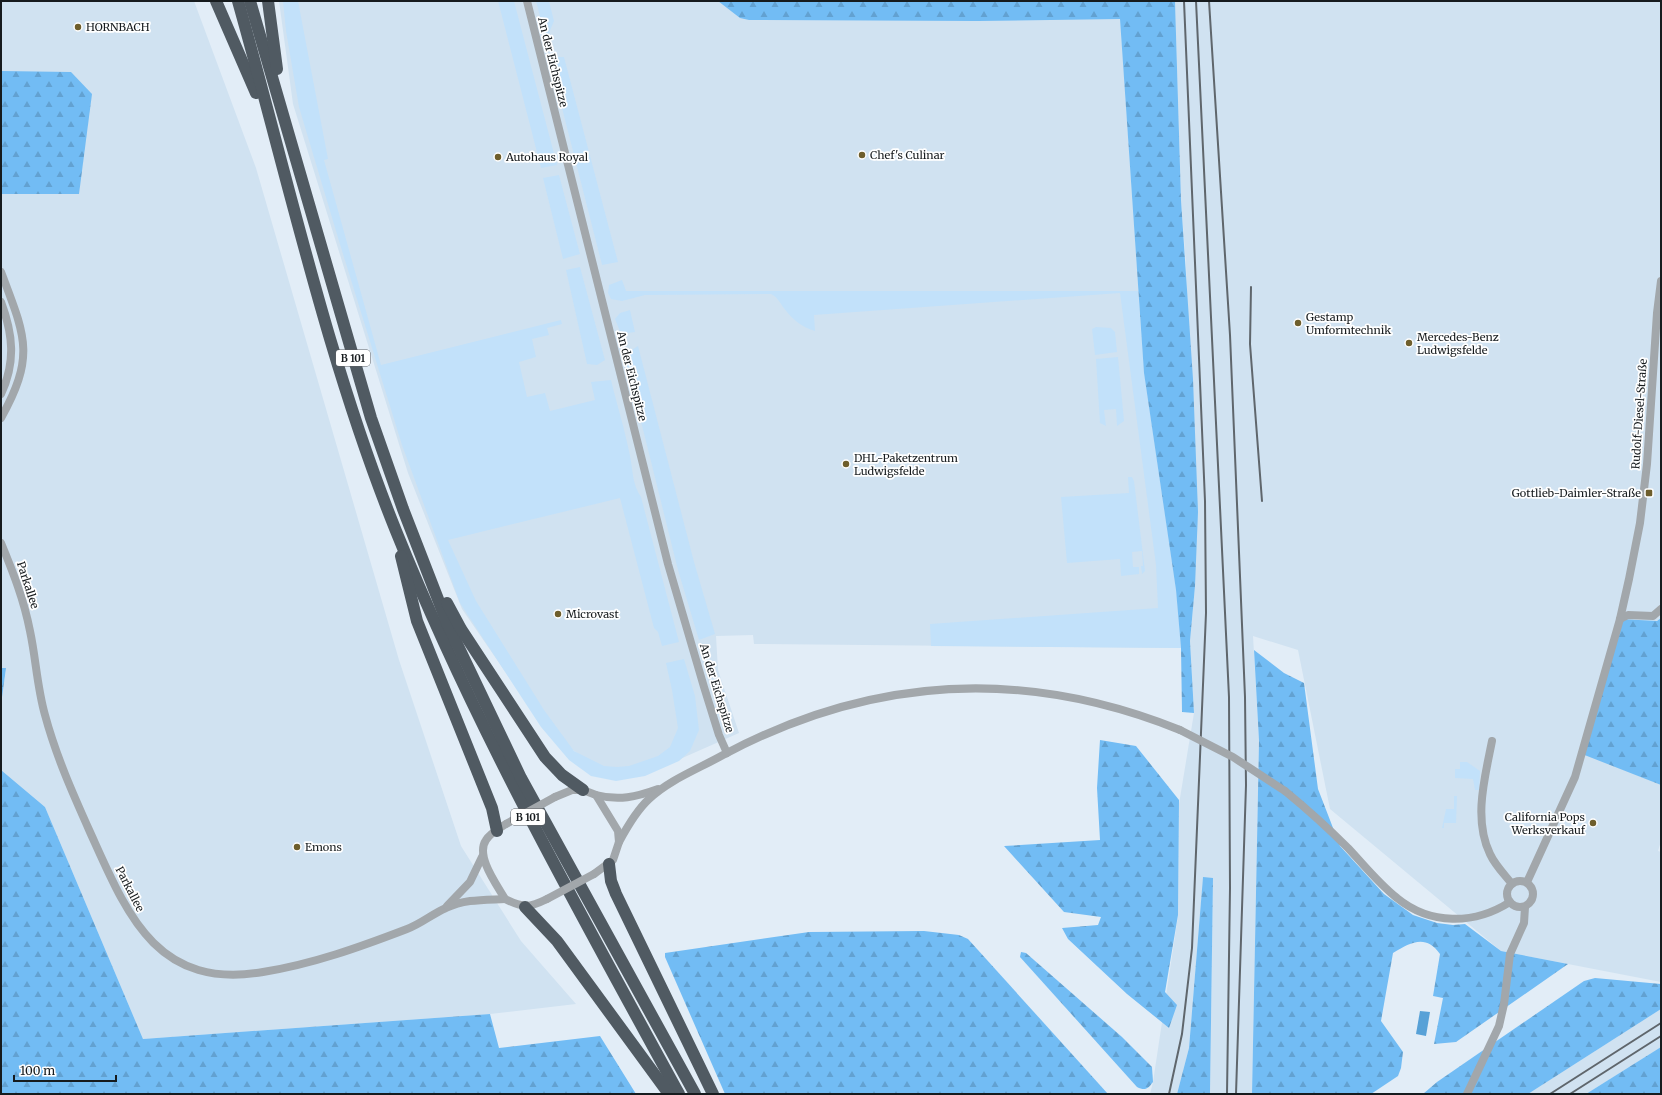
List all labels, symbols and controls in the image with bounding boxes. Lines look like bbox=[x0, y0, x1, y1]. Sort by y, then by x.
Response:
street label: An der Eichspitze bbox=[535, 15, 571, 109]
place label: HORNBACH bbox=[86, 20, 150, 34]
marker: HORNBACH bbox=[73, 22, 83, 32]
place label: Chef's Culinar bbox=[870, 148, 945, 162]
place label: Autohaus Royal bbox=[505, 150, 589, 164]
marker: Chef's Culinar bbox=[857, 150, 867, 160]
marker: Autohaus Royal bbox=[493, 152, 503, 162]
place label: Gestamp Umformtechnik bbox=[1306, 310, 1391, 337]
marker: Gestamp Umformtechnik bbox=[1293, 318, 1303, 328]
street label: An der Eichspitze bbox=[614, 329, 650, 423]
place label: Mercedes-Benz Ludwigsfelde bbox=[1417, 330, 1499, 357]
marker: Mercedes-Benz Ludwigsfelde bbox=[1404, 338, 1414, 348]
road number: B 101 bbox=[336, 350, 370, 366]
street label: Rudolf-Diesel-Straße bbox=[1628, 358, 1650, 470]
place label: DHL-Paketzentrum Ludwigsfelde bbox=[854, 451, 958, 478]
marker: DHL-Paketzentrum Ludwigsfelde bbox=[841, 459, 851, 469]
place label: Gottlieb-Daimler-Straße bbox=[1512, 486, 1641, 500]
marker: Gottlieb-Daimler-Straße bbox=[1644, 488, 1654, 498]
street label: Parkallee bbox=[14, 560, 42, 611]
place label: Microvast bbox=[566, 607, 619, 621]
marker: Microvast bbox=[553, 609, 563, 619]
street label: An der Eichspitze bbox=[697, 641, 737, 734]
road number: B 101 bbox=[511, 809, 545, 825]
place label: California Pops Werksverkauf bbox=[1505, 810, 1586, 837]
marker: California Pops Werksverkauf bbox=[1588, 818, 1598, 828]
place label: Emons bbox=[305, 840, 342, 854]
marker: Emons bbox=[292, 842, 302, 852]
street label: Parkallee bbox=[113, 864, 147, 914]
scale bar bbox=[14, 1057, 116, 1083]
text: 100 m bbox=[20, 1063, 55, 1078]

